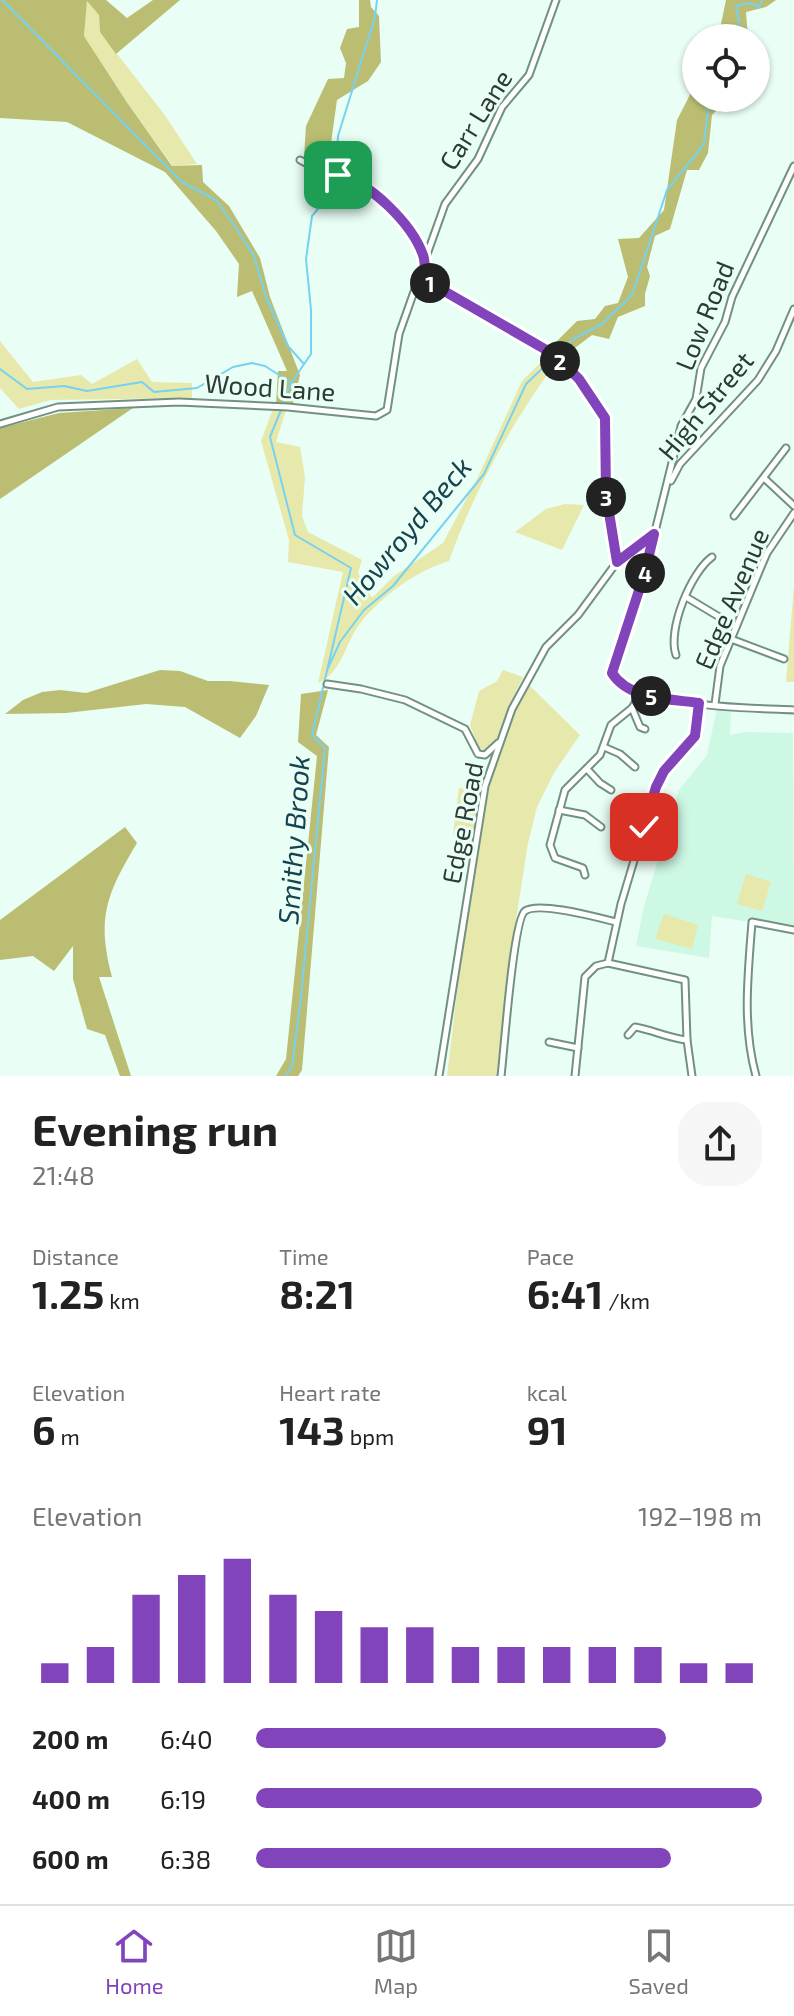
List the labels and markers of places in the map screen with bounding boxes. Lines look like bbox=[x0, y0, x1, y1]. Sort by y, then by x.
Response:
pin bbox=[304, 141, 372, 209]
pin: 1 bbox=[410, 263, 450, 303]
pin: 2 bbox=[540, 341, 580, 381]
pin: 3 bbox=[586, 477, 626, 517]
pin: 4 bbox=[625, 553, 665, 593]
pin: 5 bbox=[631, 676, 671, 716]
pin bbox=[610, 793, 678, 861]

